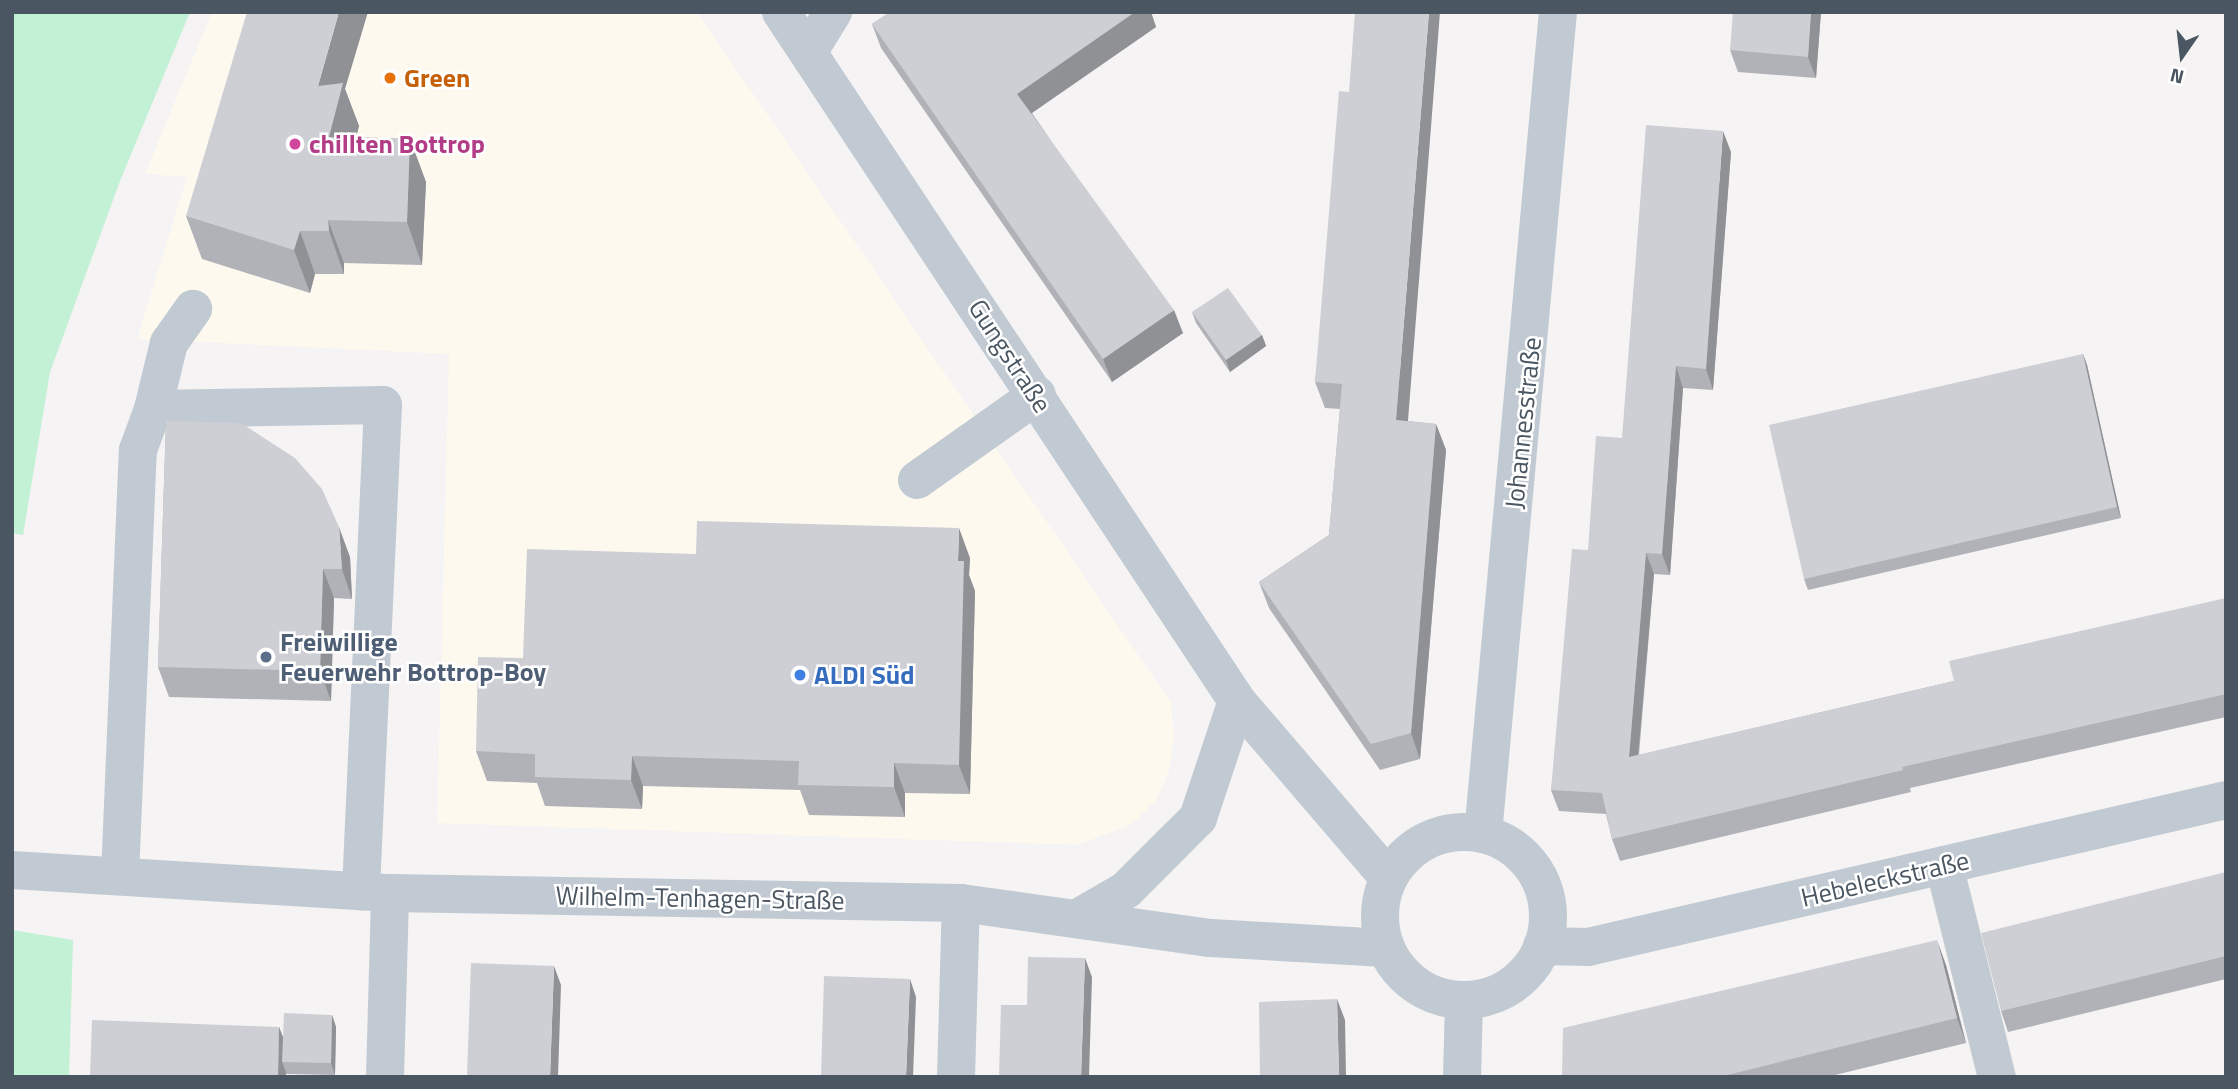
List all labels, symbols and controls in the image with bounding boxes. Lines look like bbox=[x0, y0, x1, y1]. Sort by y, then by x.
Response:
north arrow bbox=[2147, 21, 2217, 91]
text: N bbox=[2167, 61, 2187, 93]
place label: Green bbox=[404, 62, 470, 94]
marker: Green bbox=[382, 70, 398, 86]
place label: chillten Bottrop bbox=[309, 128, 485, 160]
marker: chillten Bottrop bbox=[287, 136, 303, 152]
street label: Gungstraße bbox=[962, 294, 1058, 418]
street label: Johannesstraße bbox=[1498, 336, 1548, 510]
place label: Freiwillige Feuerwehr Bottrop-Boy bbox=[280, 626, 546, 688]
marker: Freiwillige Feuerwehr Bottrop-Boy bbox=[258, 649, 274, 665]
place label: ALDI Süd bbox=[814, 659, 914, 691]
marker: ALDI Süd bbox=[792, 667, 808, 683]
street label: Hebeleckstraße bbox=[1798, 845, 1972, 913]
street label: Wilhelm-Tenhagen-Straße bbox=[555, 880, 845, 916]

